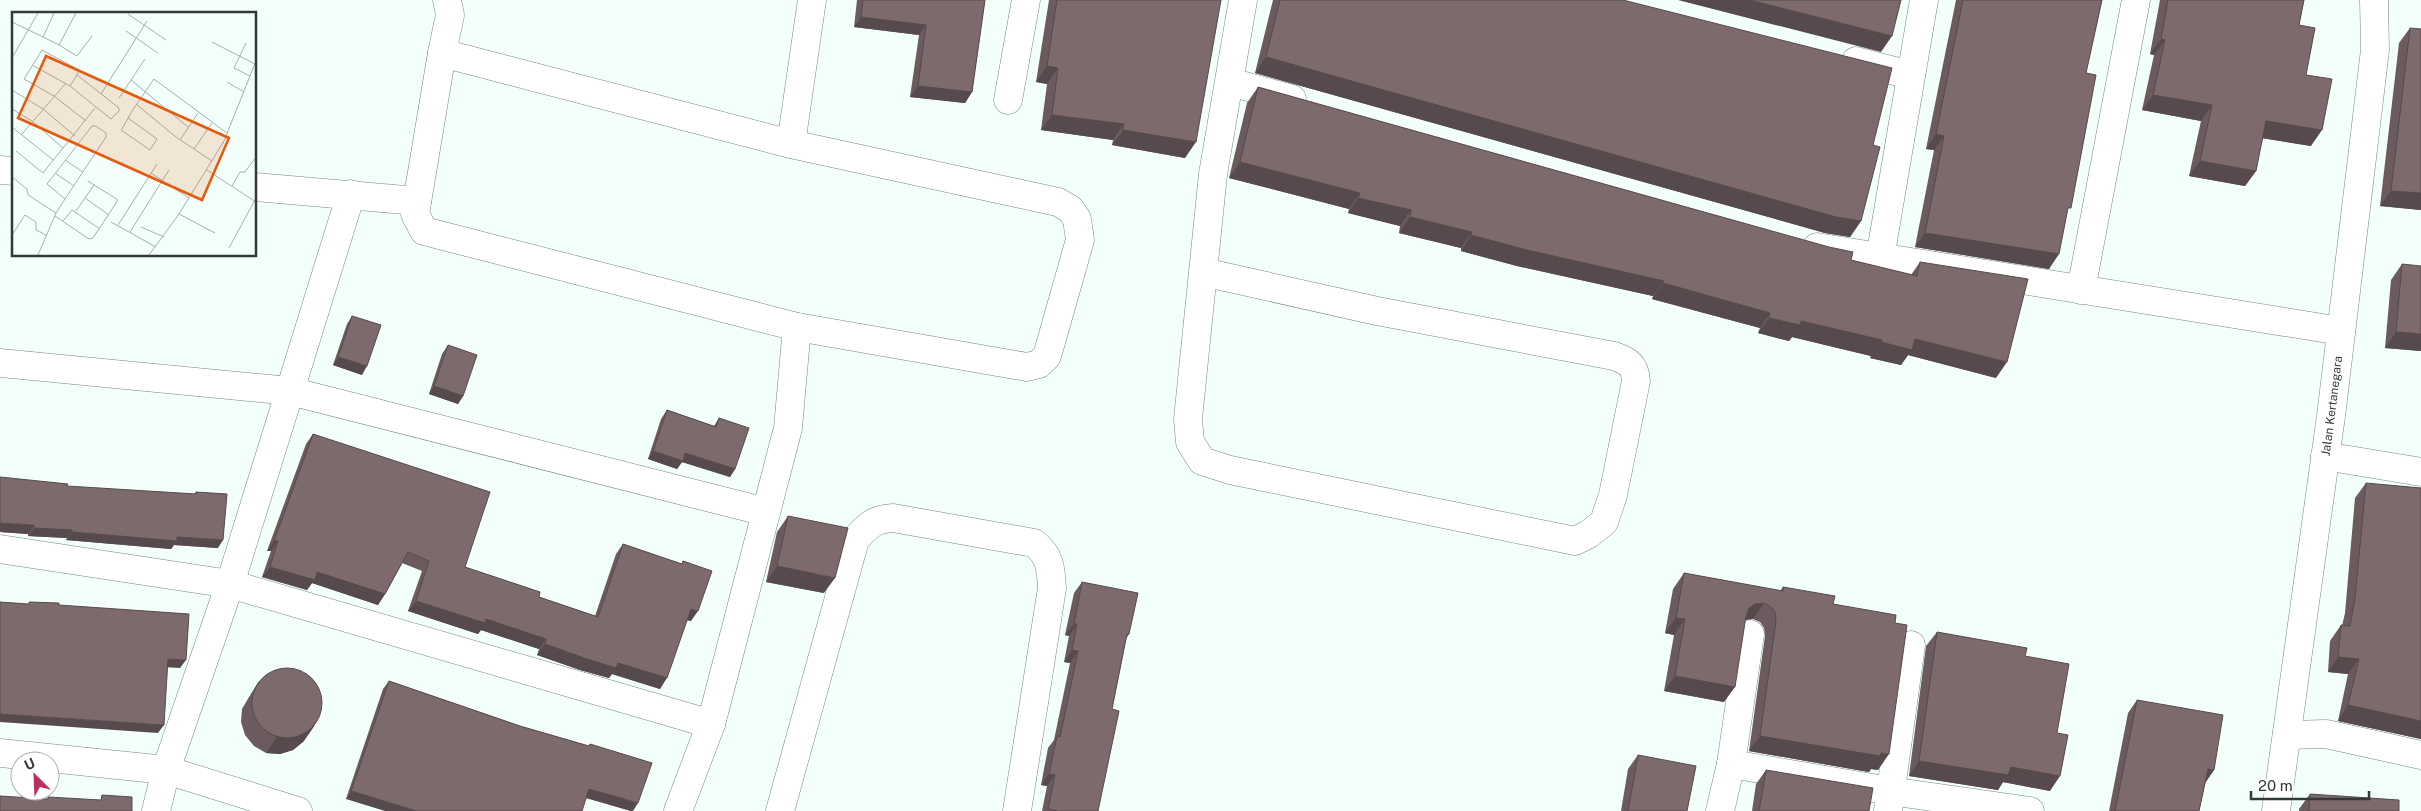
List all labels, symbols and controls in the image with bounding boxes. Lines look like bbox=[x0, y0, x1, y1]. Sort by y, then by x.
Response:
inset map bbox=[12, 12, 256, 256]
street label: Jalan Kertanegara bbox=[2319, 355, 2345, 457]
north arrow bbox=[10, 751, 60, 801]
text: U bbox=[22, 755, 38, 773]
scale bar bbox=[2251, 768, 2368, 800]
text: 20 m bbox=[2258, 777, 2293, 794]

